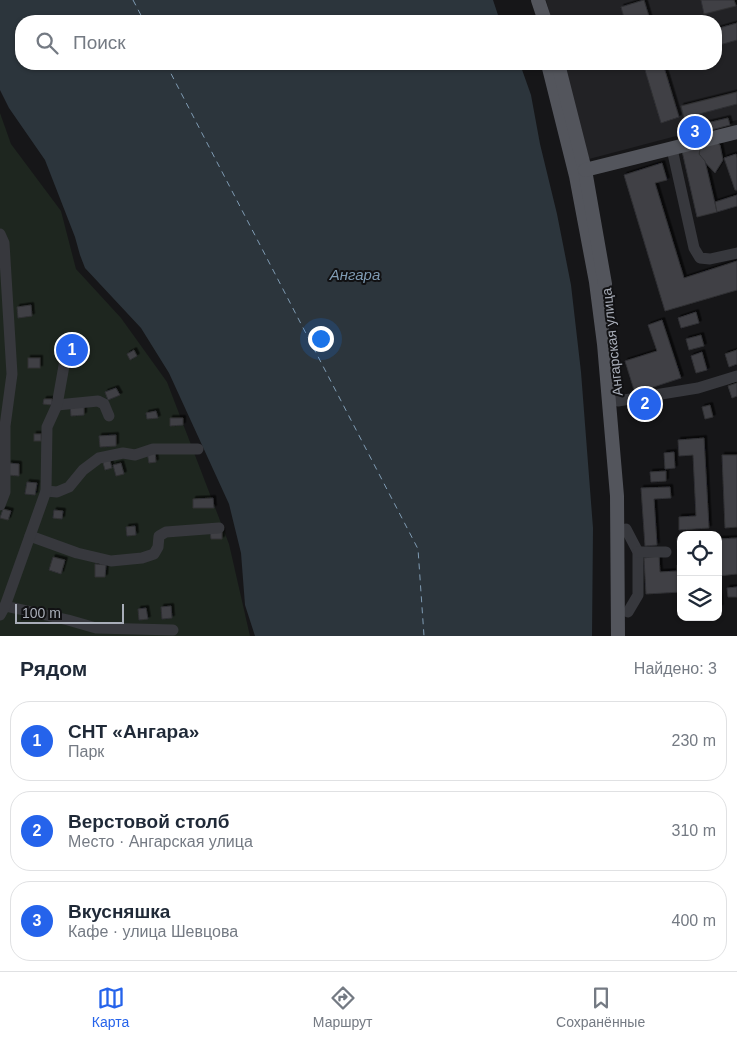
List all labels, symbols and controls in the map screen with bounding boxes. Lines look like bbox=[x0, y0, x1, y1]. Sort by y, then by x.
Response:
search box bbox=[15, 15, 722, 70]
icon: search bbox=[33, 29, 61, 57]
text: Поиск bbox=[73, 32, 126, 53]
pin: 3 bbox=[679, 113, 711, 151]
water label: Ангара bbox=[329, 266, 380, 283]
street label: Ангарская улица bbox=[598, 287, 626, 397]
your location bbox=[308, 326, 334, 352]
pin: 1 bbox=[56, 331, 88, 369]
pin: 2 bbox=[629, 385, 661, 423]
map controls bbox=[677, 531, 722, 621]
button: locate bbox=[677, 531, 722, 576]
button: layers bbox=[677, 576, 722, 621]
scale bar bbox=[15, 601, 124, 624]
text: 100 m bbox=[22, 605, 61, 621]
text: Рядом bbox=[20, 657, 87, 680]
text: Найдено: 3 bbox=[634, 660, 717, 677]
text: СНТ «Ангара» bbox=[68, 721, 199, 742]
text: 1 bbox=[33, 732, 41, 749]
text: 230 m bbox=[672, 732, 716, 749]
text: Парк bbox=[68, 743, 104, 760]
text: Верстовой столб bbox=[68, 811, 229, 832]
text: 2 bbox=[33, 822, 41, 839]
text: 310 m bbox=[672, 822, 716, 839]
text: Место · Ангарская улица bbox=[68, 833, 253, 850]
text: Вкусняшка bbox=[68, 901, 170, 922]
text: 3 bbox=[33, 912, 41, 929]
text: 400 m bbox=[672, 912, 716, 929]
text: Кафе · улица Шевцова bbox=[68, 923, 238, 940]
tab: Карта bbox=[92, 984, 129, 1030]
tab: Маршрут bbox=[313, 984, 372, 1030]
tab: Сохранённые bbox=[556, 984, 645, 1030]

